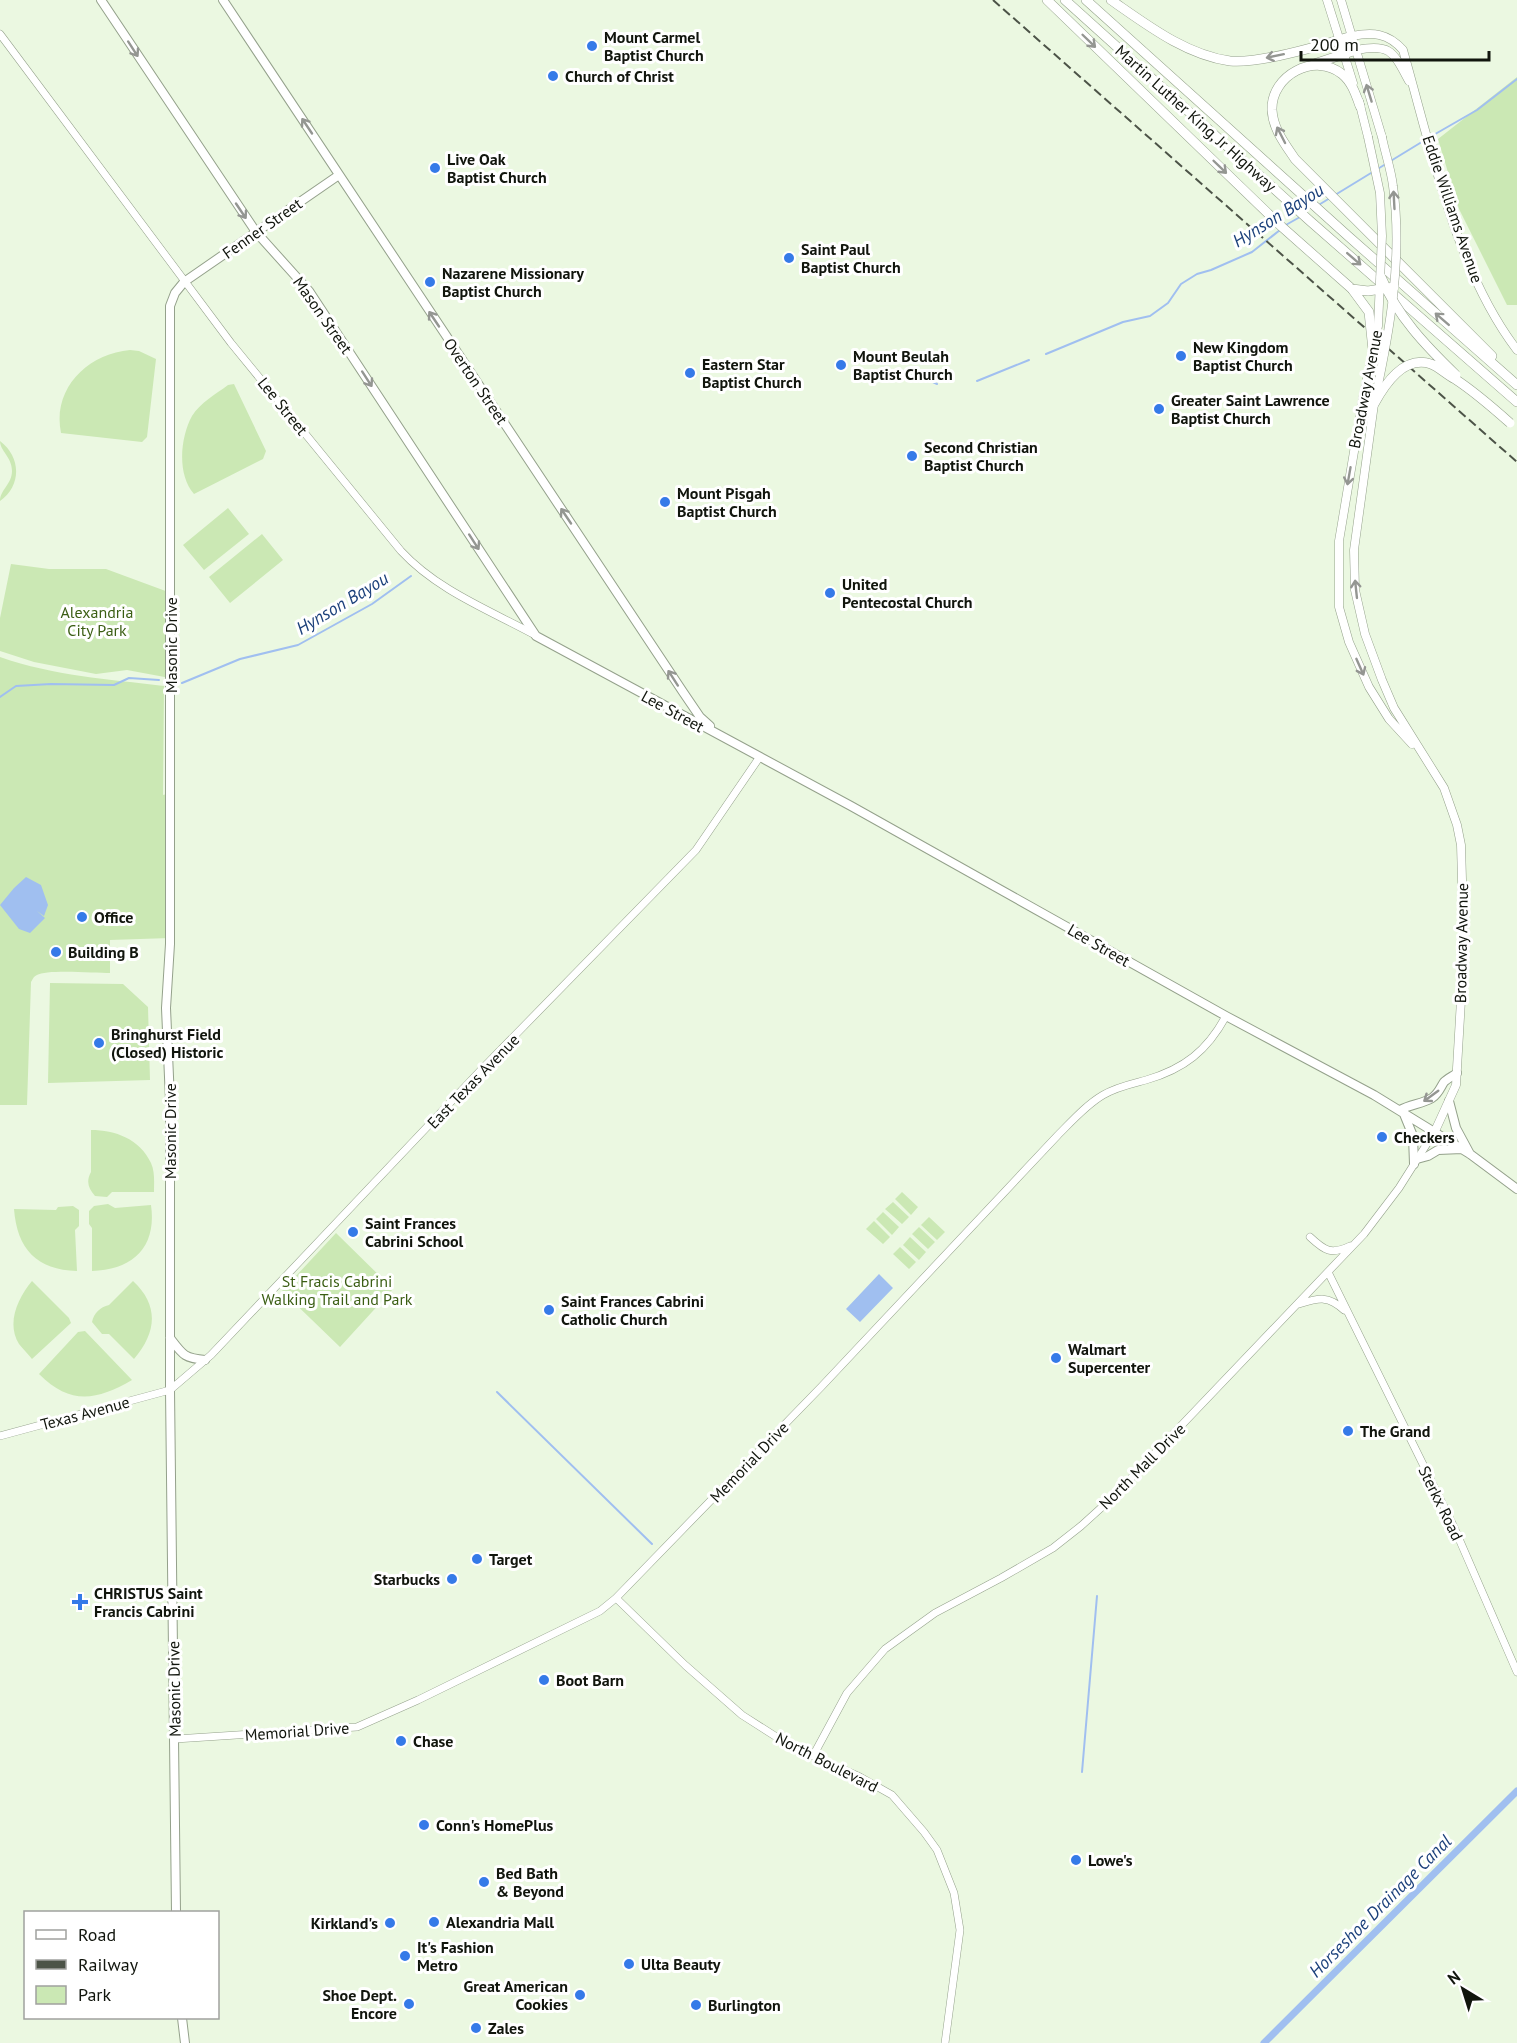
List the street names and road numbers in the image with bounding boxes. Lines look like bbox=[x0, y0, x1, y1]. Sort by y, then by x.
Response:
street label: Martin Luther King, Jr Highway bbox=[1111, 40, 1281, 196]
street label: Eddie Williams Avenue bbox=[1418, 133, 1488, 285]
street label: Fenner Street bbox=[218, 193, 306, 263]
street label: Mason Street bbox=[289, 272, 357, 358]
street label: Broadway Avenue bbox=[1344, 328, 1386, 450]
street label: Overton Street bbox=[440, 334, 513, 429]
street label: Lee Street bbox=[254, 373, 313, 439]
street label: Masonic Drive bbox=[161, 597, 181, 693]
street label: Lee Street bbox=[638, 686, 708, 737]
street label: Broadway Avenue bbox=[1450, 883, 1472, 1003]
street label: Lee Street bbox=[1064, 919, 1134, 971]
street label: East Texas Avenue bbox=[423, 1030, 523, 1132]
street label: Masonic Drive bbox=[160, 1083, 180, 1179]
street label: Texas Avenue bbox=[38, 1392, 132, 1434]
street label: Memorial Drive bbox=[705, 1417, 793, 1507]
street label: North Mall Drive bbox=[1095, 1419, 1189, 1513]
street label: Sterkx Road bbox=[1414, 1462, 1468, 1544]
street label: Masonic Drive bbox=[163, 1641, 185, 1737]
street label: Memorial Drive bbox=[244, 1717, 350, 1745]
street label: North Boulevard bbox=[772, 1728, 882, 1796]

